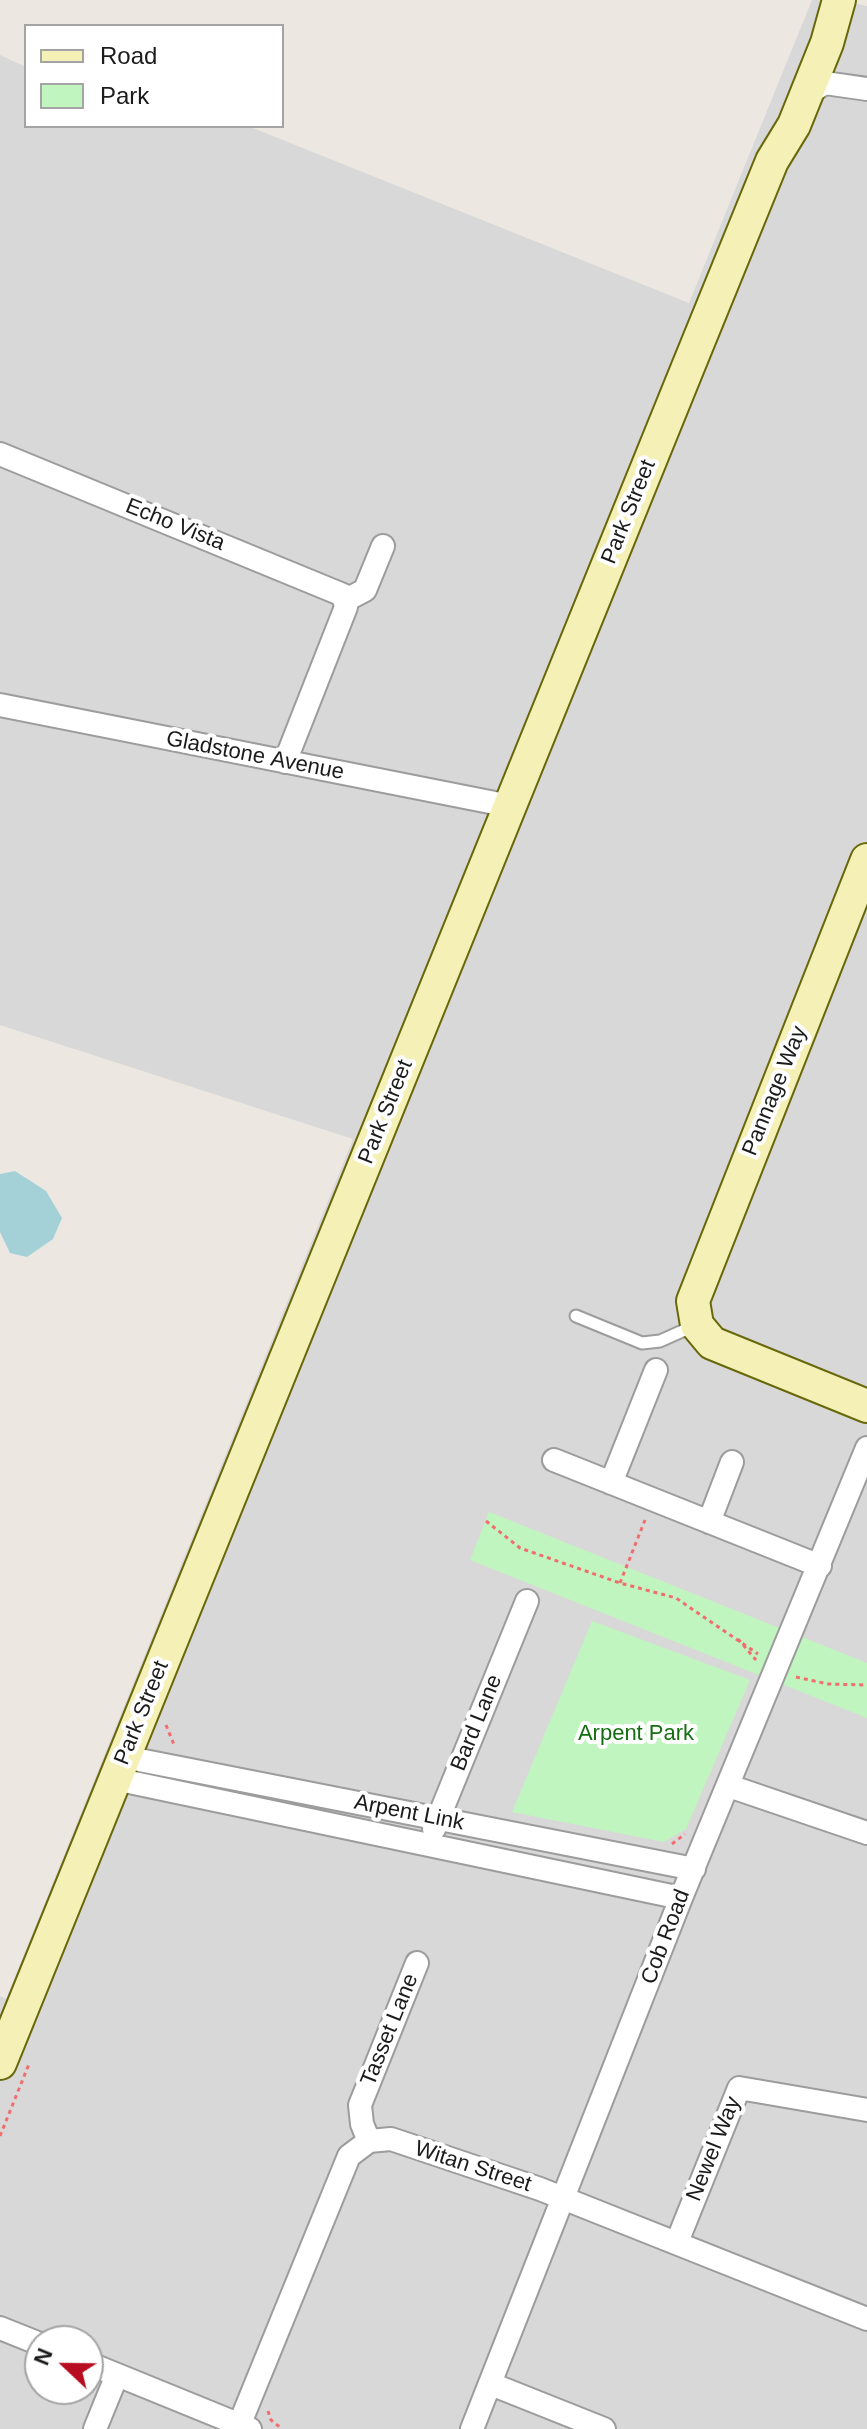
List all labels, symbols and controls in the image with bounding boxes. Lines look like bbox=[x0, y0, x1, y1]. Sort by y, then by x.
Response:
legend bbox=[24, 24, 284, 128]
text: Road bbox=[100, 42, 157, 69]
text: Park bbox=[100, 82, 149, 109]
street label: Park Street bbox=[596, 456, 662, 568]
street label: Echo Vista bbox=[121, 493, 229, 557]
street label: Gladstone Avenue bbox=[164, 726, 346, 786]
street label: Pannage Way bbox=[737, 1022, 813, 1160]
street label: Park Street bbox=[353, 1056, 419, 1168]
street label: Park Street bbox=[109, 1657, 175, 1769]
street label: Bard Lane bbox=[446, 1671, 508, 1775]
park label: Arpent Park bbox=[578, 1721, 694, 1747]
street label: Arpent Link bbox=[352, 1789, 466, 1837]
street label: Cob Road bbox=[636, 1886, 696, 1988]
street label: Tasset Lane bbox=[356, 1970, 424, 2090]
street label: Newel Way bbox=[681, 2093, 747, 2205]
street label: Witan Street bbox=[411, 2136, 535, 2198]
north arrow bbox=[24, 2325, 104, 2405]
text: N bbox=[29, 2345, 58, 2369]

